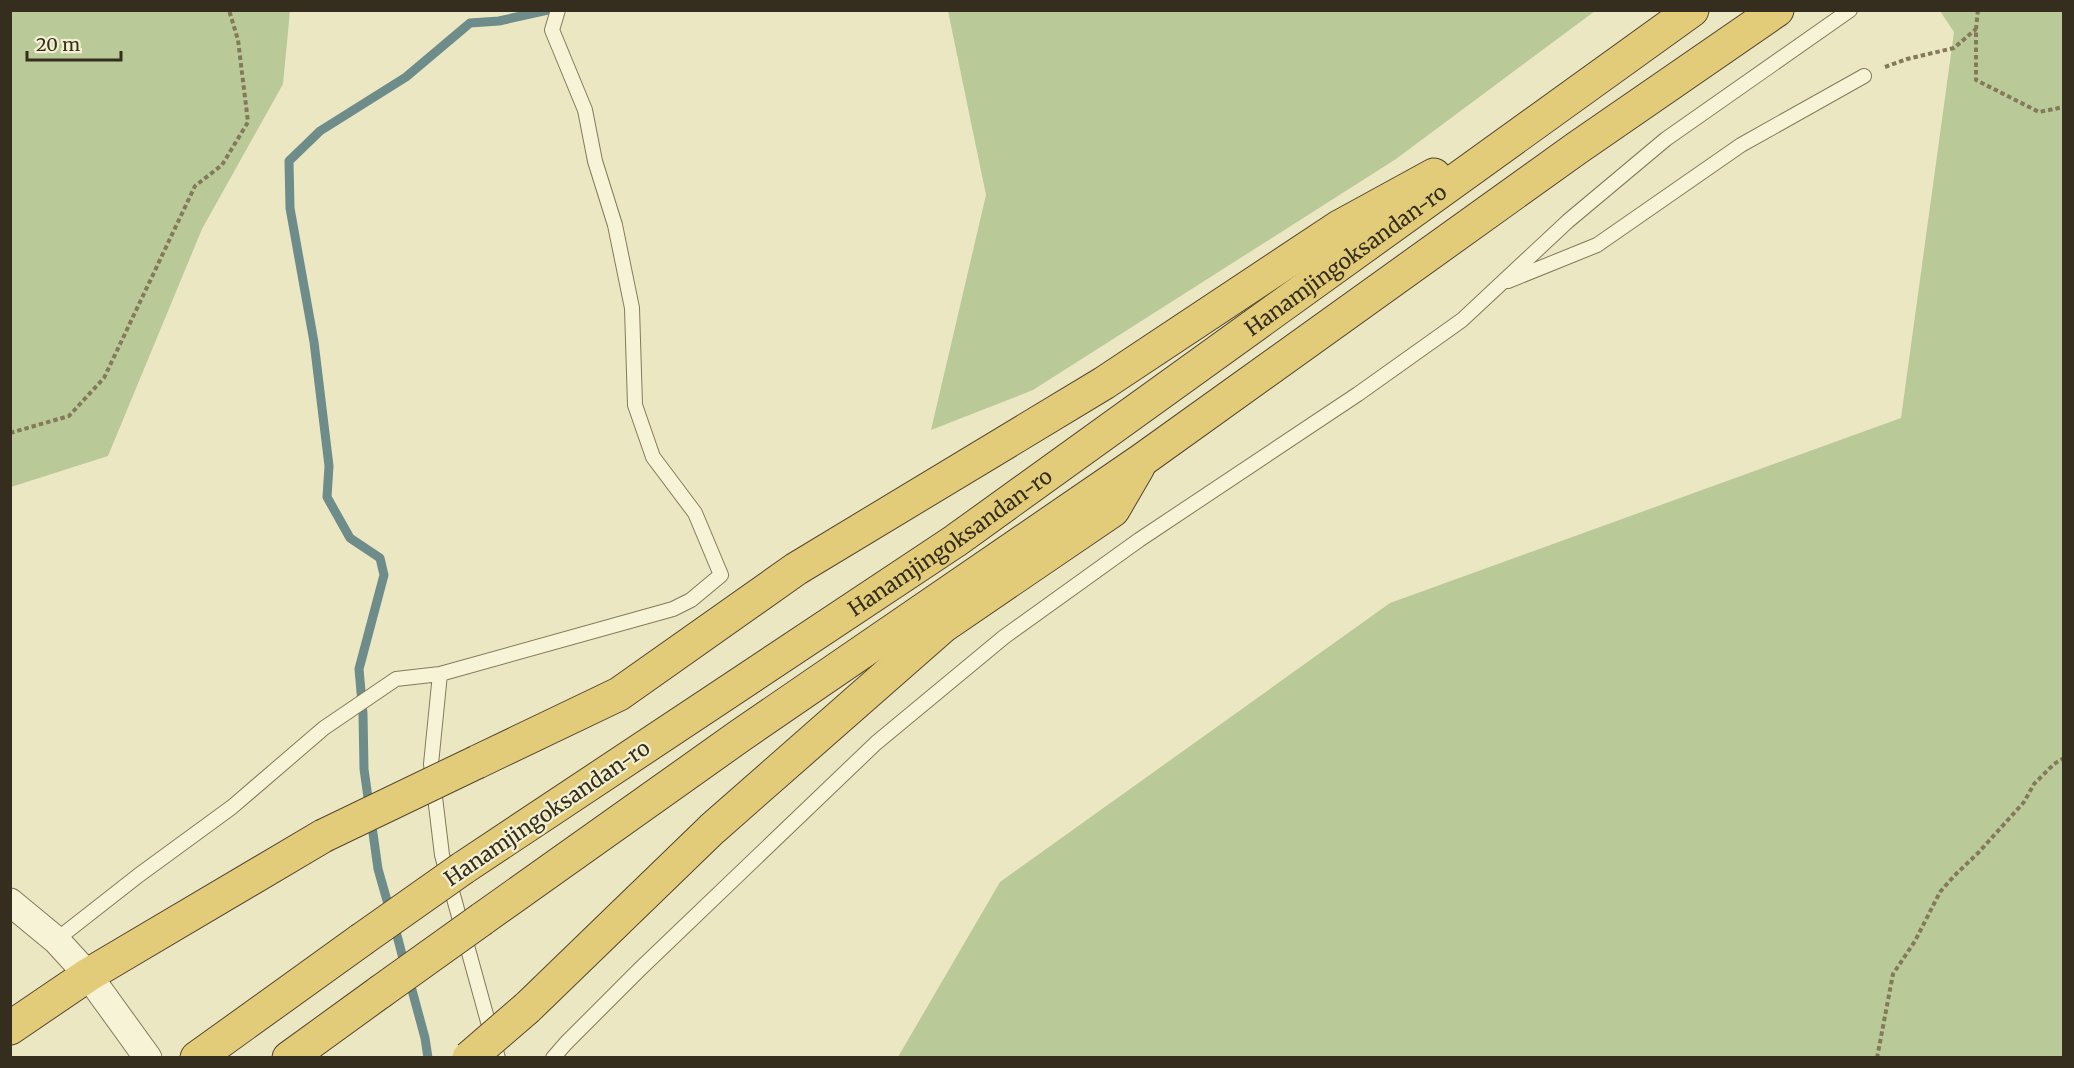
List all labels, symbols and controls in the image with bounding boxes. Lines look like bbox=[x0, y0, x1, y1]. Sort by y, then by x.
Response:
scale bar bbox=[27, 24, 122, 62]
text: 20 m bbox=[36, 33, 80, 56]
street label: Hanamjingoksandan-ro bbox=[1239, 178, 1452, 341]
street label: Hanamjingoksandan-ro bbox=[843, 462, 1057, 622]
street label: Hanamjingoksandan-ro bbox=[439, 734, 655, 892]

